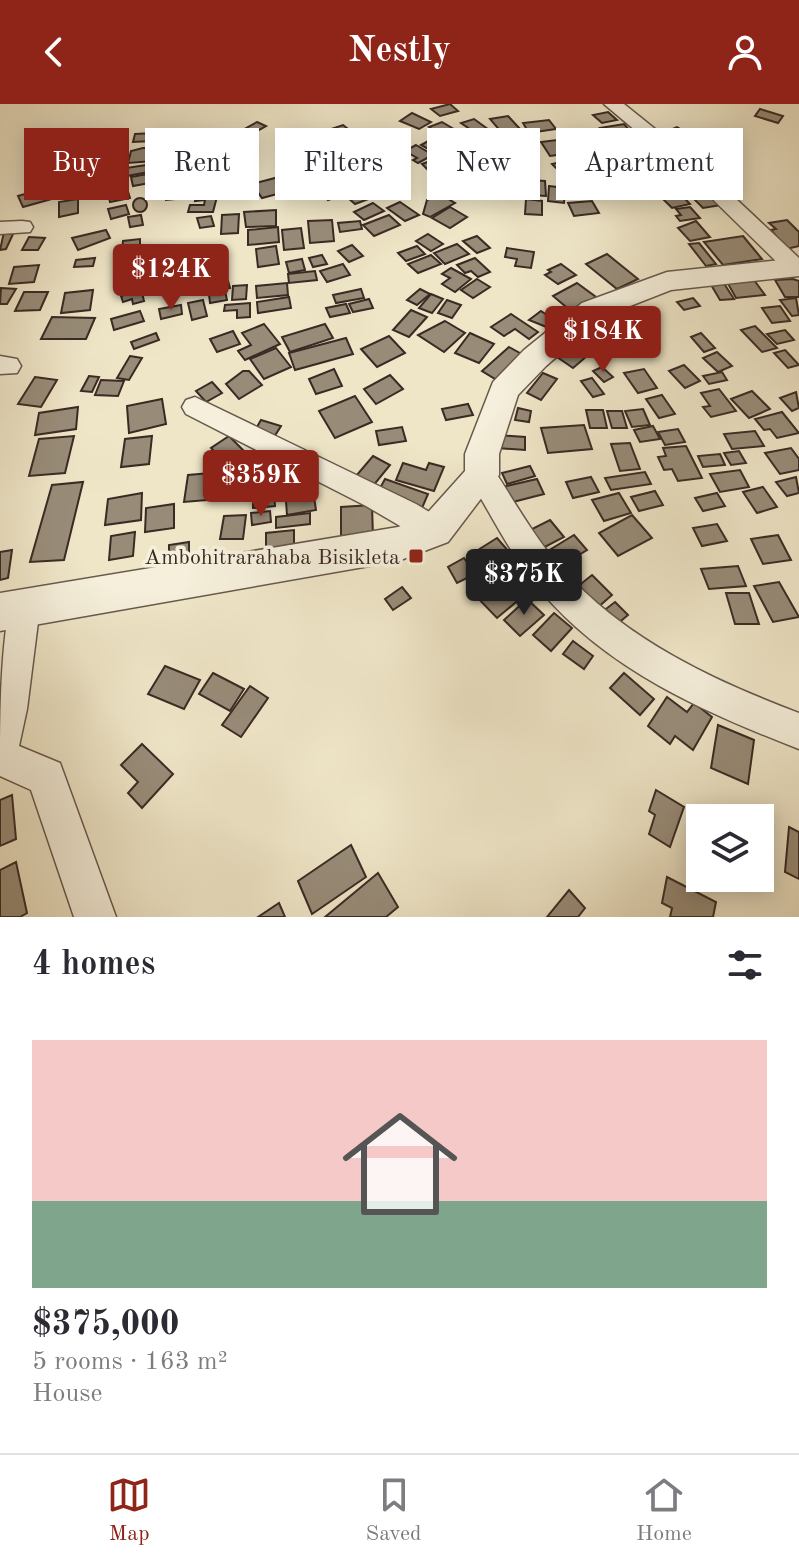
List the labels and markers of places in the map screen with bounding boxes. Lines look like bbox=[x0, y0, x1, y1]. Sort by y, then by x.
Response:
pin: $124K bbox=[115, 244, 227, 312]
pin: $184K bbox=[547, 306, 659, 374]
pin: $359K bbox=[205, 450, 317, 518]
place label: Ambohitrarahaba Bisikleta bbox=[144, 547, 400, 569]
marker: Ambohitrarahaba Bisikleta bbox=[407, 547, 425, 565]
pin: $375K bbox=[468, 549, 580, 617]

